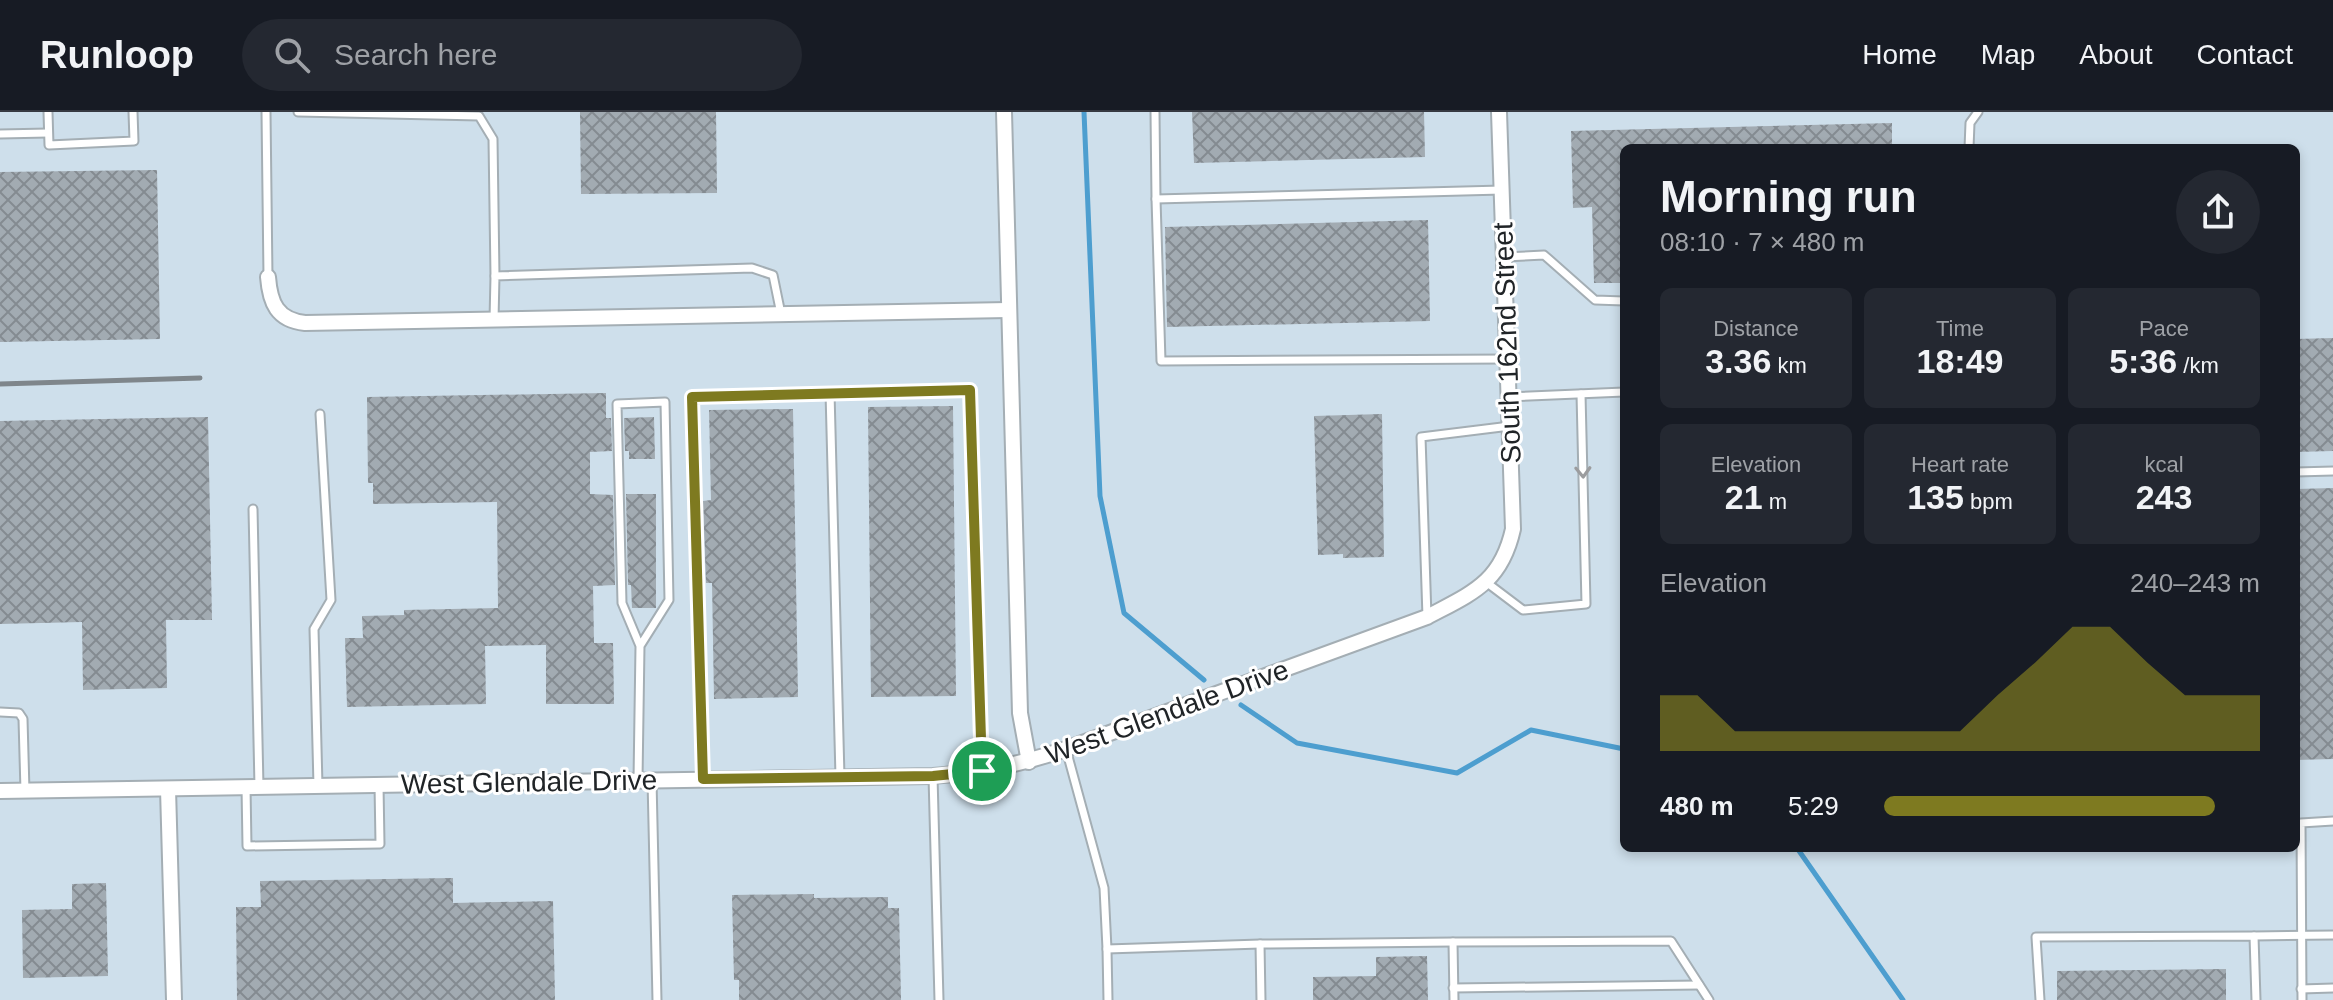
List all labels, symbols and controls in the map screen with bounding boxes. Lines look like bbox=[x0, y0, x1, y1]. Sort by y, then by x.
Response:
search box bbox=[242, 19, 802, 91]
icon: search bbox=[270, 33, 314, 77]
text: Runloop bbox=[40, 34, 194, 76]
text: Search here bbox=[334, 38, 498, 71]
text: Home bbox=[1862, 39, 1937, 70]
text: Map bbox=[1981, 39, 2035, 70]
text: About bbox=[2079, 39, 2153, 70]
text: Contact bbox=[2197, 39, 2293, 70]
button: share bbox=[2176, 170, 2260, 254]
text: Morning run bbox=[1660, 172, 1917, 221]
street label: South 162nd Street bbox=[1487, 222, 1527, 464]
text: 08:10 · 7 × 480 m bbox=[1660, 227, 1865, 257]
text: Distance bbox=[1713, 316, 1799, 341]
text: Time bbox=[1936, 316, 1984, 341]
text: Pace bbox=[2139, 316, 2189, 341]
text: 3.36 bbox=[1705, 342, 1771, 380]
text: 18:49 bbox=[1917, 342, 2003, 380]
text: 5:36 bbox=[2109, 342, 2177, 380]
text: km bbox=[1771, 353, 1807, 378]
text: /km bbox=[2177, 353, 2219, 378]
text: Elevation bbox=[1711, 452, 1801, 477]
text: Heart rate bbox=[1911, 452, 2009, 477]
text: kcal bbox=[2144, 452, 2184, 477]
one-way arrow bbox=[1574, 466, 1592, 479]
text: 21 bbox=[1725, 478, 1763, 516]
text: 135 bbox=[1907, 478, 1964, 516]
text: 243 bbox=[2136, 478, 2192, 516]
text: m bbox=[1763, 489, 1787, 514]
text: bpm bbox=[1964, 489, 2013, 514]
text: Elevation bbox=[1660, 568, 1767, 598]
text: 240–243 m bbox=[2130, 568, 2260, 598]
street label: West Glendale Drive bbox=[1041, 654, 1293, 770]
pin bbox=[948, 737, 1016, 805]
icon: arrive bbox=[960, 749, 1004, 793]
street label: West Glendale Drive bbox=[401, 764, 657, 800]
text: 480 m bbox=[1660, 791, 1734, 821]
text: 5:29 bbox=[1788, 791, 1839, 821]

